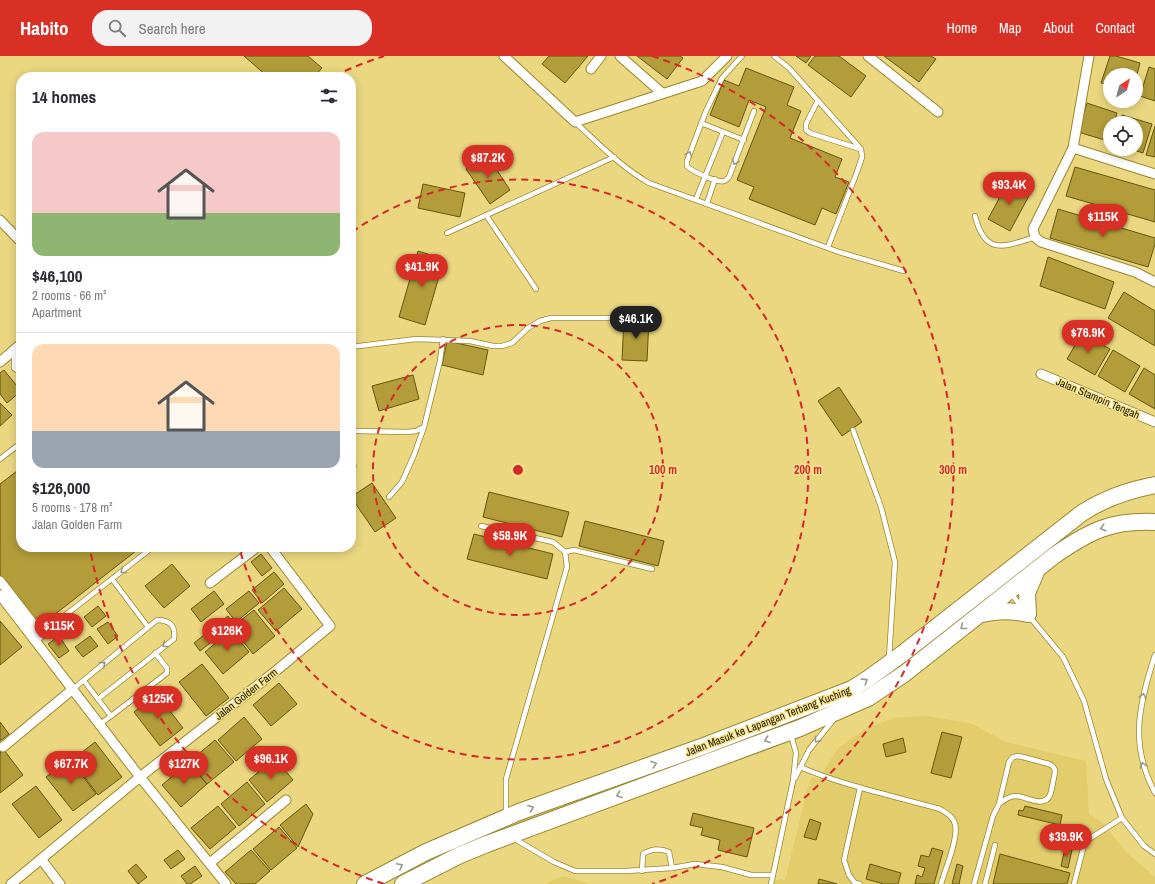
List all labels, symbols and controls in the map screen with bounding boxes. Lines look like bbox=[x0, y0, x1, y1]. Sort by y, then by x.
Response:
search box bbox=[92, 10, 372, 46]
text: Habito bbox=[20, 15, 68, 41]
icon: search bbox=[106, 17, 128, 39]
text: Search here bbox=[138, 18, 206, 39]
text: Home bbox=[946, 19, 977, 37]
text: Map bbox=[999, 19, 1021, 37]
text: About bbox=[1043, 19, 1073, 37]
text: Contact bbox=[1095, 19, 1135, 37]
north arrow bbox=[1103, 68, 1143, 108]
map controls bbox=[1103, 68, 1143, 156]
text: 14 homes bbox=[32, 85, 96, 108]
icon: filters bbox=[318, 85, 340, 107]
button: locate bbox=[1103, 116, 1143, 156]
pin: $87.2K bbox=[455, 145, 521, 179]
text: $87.2K bbox=[471, 149, 505, 166]
one-way arrow bbox=[685, 151, 693, 158]
icon: home bbox=[150, 158, 222, 230]
one-way arrow bbox=[731, 159, 739, 166]
pin: $93.4K bbox=[976, 172, 1042, 206]
text: $93.4K bbox=[992, 176, 1026, 193]
pin: $115K bbox=[1075, 204, 1131, 238]
text: $115K bbox=[1088, 208, 1118, 225]
pin: $41.9K bbox=[389, 254, 455, 288]
text: $41.9K bbox=[405, 258, 439, 275]
text: $46,100 bbox=[32, 264, 82, 287]
text: 2 rooms · 66 m² bbox=[32, 287, 107, 304]
text: Apartment bbox=[32, 304, 81, 321]
pin: $46.1K bbox=[603, 306, 669, 340]
text: $46.1K bbox=[619, 310, 653, 327]
pin: $76.9K bbox=[1055, 320, 1121, 354]
text: $76.9K bbox=[1071, 324, 1105, 341]
icon: home bbox=[150, 370, 222, 442]
street label: Jalan Stampin Tengah bbox=[1054, 374, 1142, 422]
text: 100 m bbox=[649, 462, 677, 478]
text: 200 m bbox=[794, 462, 822, 478]
text: 300 m bbox=[939, 462, 967, 478]
centre of rings bbox=[511, 463, 525, 477]
text: $126,000 bbox=[32, 476, 90, 499]
text: 5 rooms · 178 m² bbox=[32, 499, 113, 516]
text: Jalan Golden Farm bbox=[32, 516, 122, 533]
pin: $58.9K bbox=[477, 523, 543, 557]
one-way arrow bbox=[1099, 523, 1106, 532]
text: $58.9K bbox=[493, 527, 527, 544]
one-way arrow bbox=[120, 566, 127, 573]
pin: $115K bbox=[31, 613, 87, 647]
text: $115K bbox=[44, 617, 74, 634]
pin: $126K bbox=[199, 618, 255, 652]
text: $126K bbox=[211, 622, 243, 639]
one-way arrow bbox=[961, 623, 968, 630]
one-way arrow bbox=[163, 640, 170, 647]
one-way arrow bbox=[99, 662, 106, 669]
street label: Jalan Golden Farm bbox=[212, 665, 280, 723]
one-way arrow bbox=[861, 678, 868, 685]
street label: Jalan Masuk ke Lapangan Terbang Kuching bbox=[683, 683, 853, 759]
pin: $125K bbox=[130, 686, 186, 720]
text: $125K bbox=[142, 690, 174, 707]
one-way arrow bbox=[1139, 693, 1147, 699]
one-way arrow bbox=[763, 735, 770, 743]
one-way arrow bbox=[814, 735, 821, 742]
pin: $96.1K bbox=[238, 746, 304, 780]
text: $96.1K bbox=[254, 750, 288, 767]
pin: $67.7K bbox=[38, 751, 104, 785]
pin: $127K bbox=[156, 751, 212, 785]
text: $67.7K bbox=[54, 755, 88, 772]
text: $127K bbox=[168, 755, 200, 772]
one-way arrow bbox=[650, 760, 657, 769]
one-way arrow bbox=[1139, 761, 1148, 768]
one-way arrow bbox=[615, 790, 622, 799]
one-way arrow bbox=[528, 804, 535, 812]
pin: $39.9K bbox=[1033, 824, 1099, 858]
text: $39.9K bbox=[1049, 828, 1083, 845]
one-way arrow bbox=[395, 863, 403, 871]

